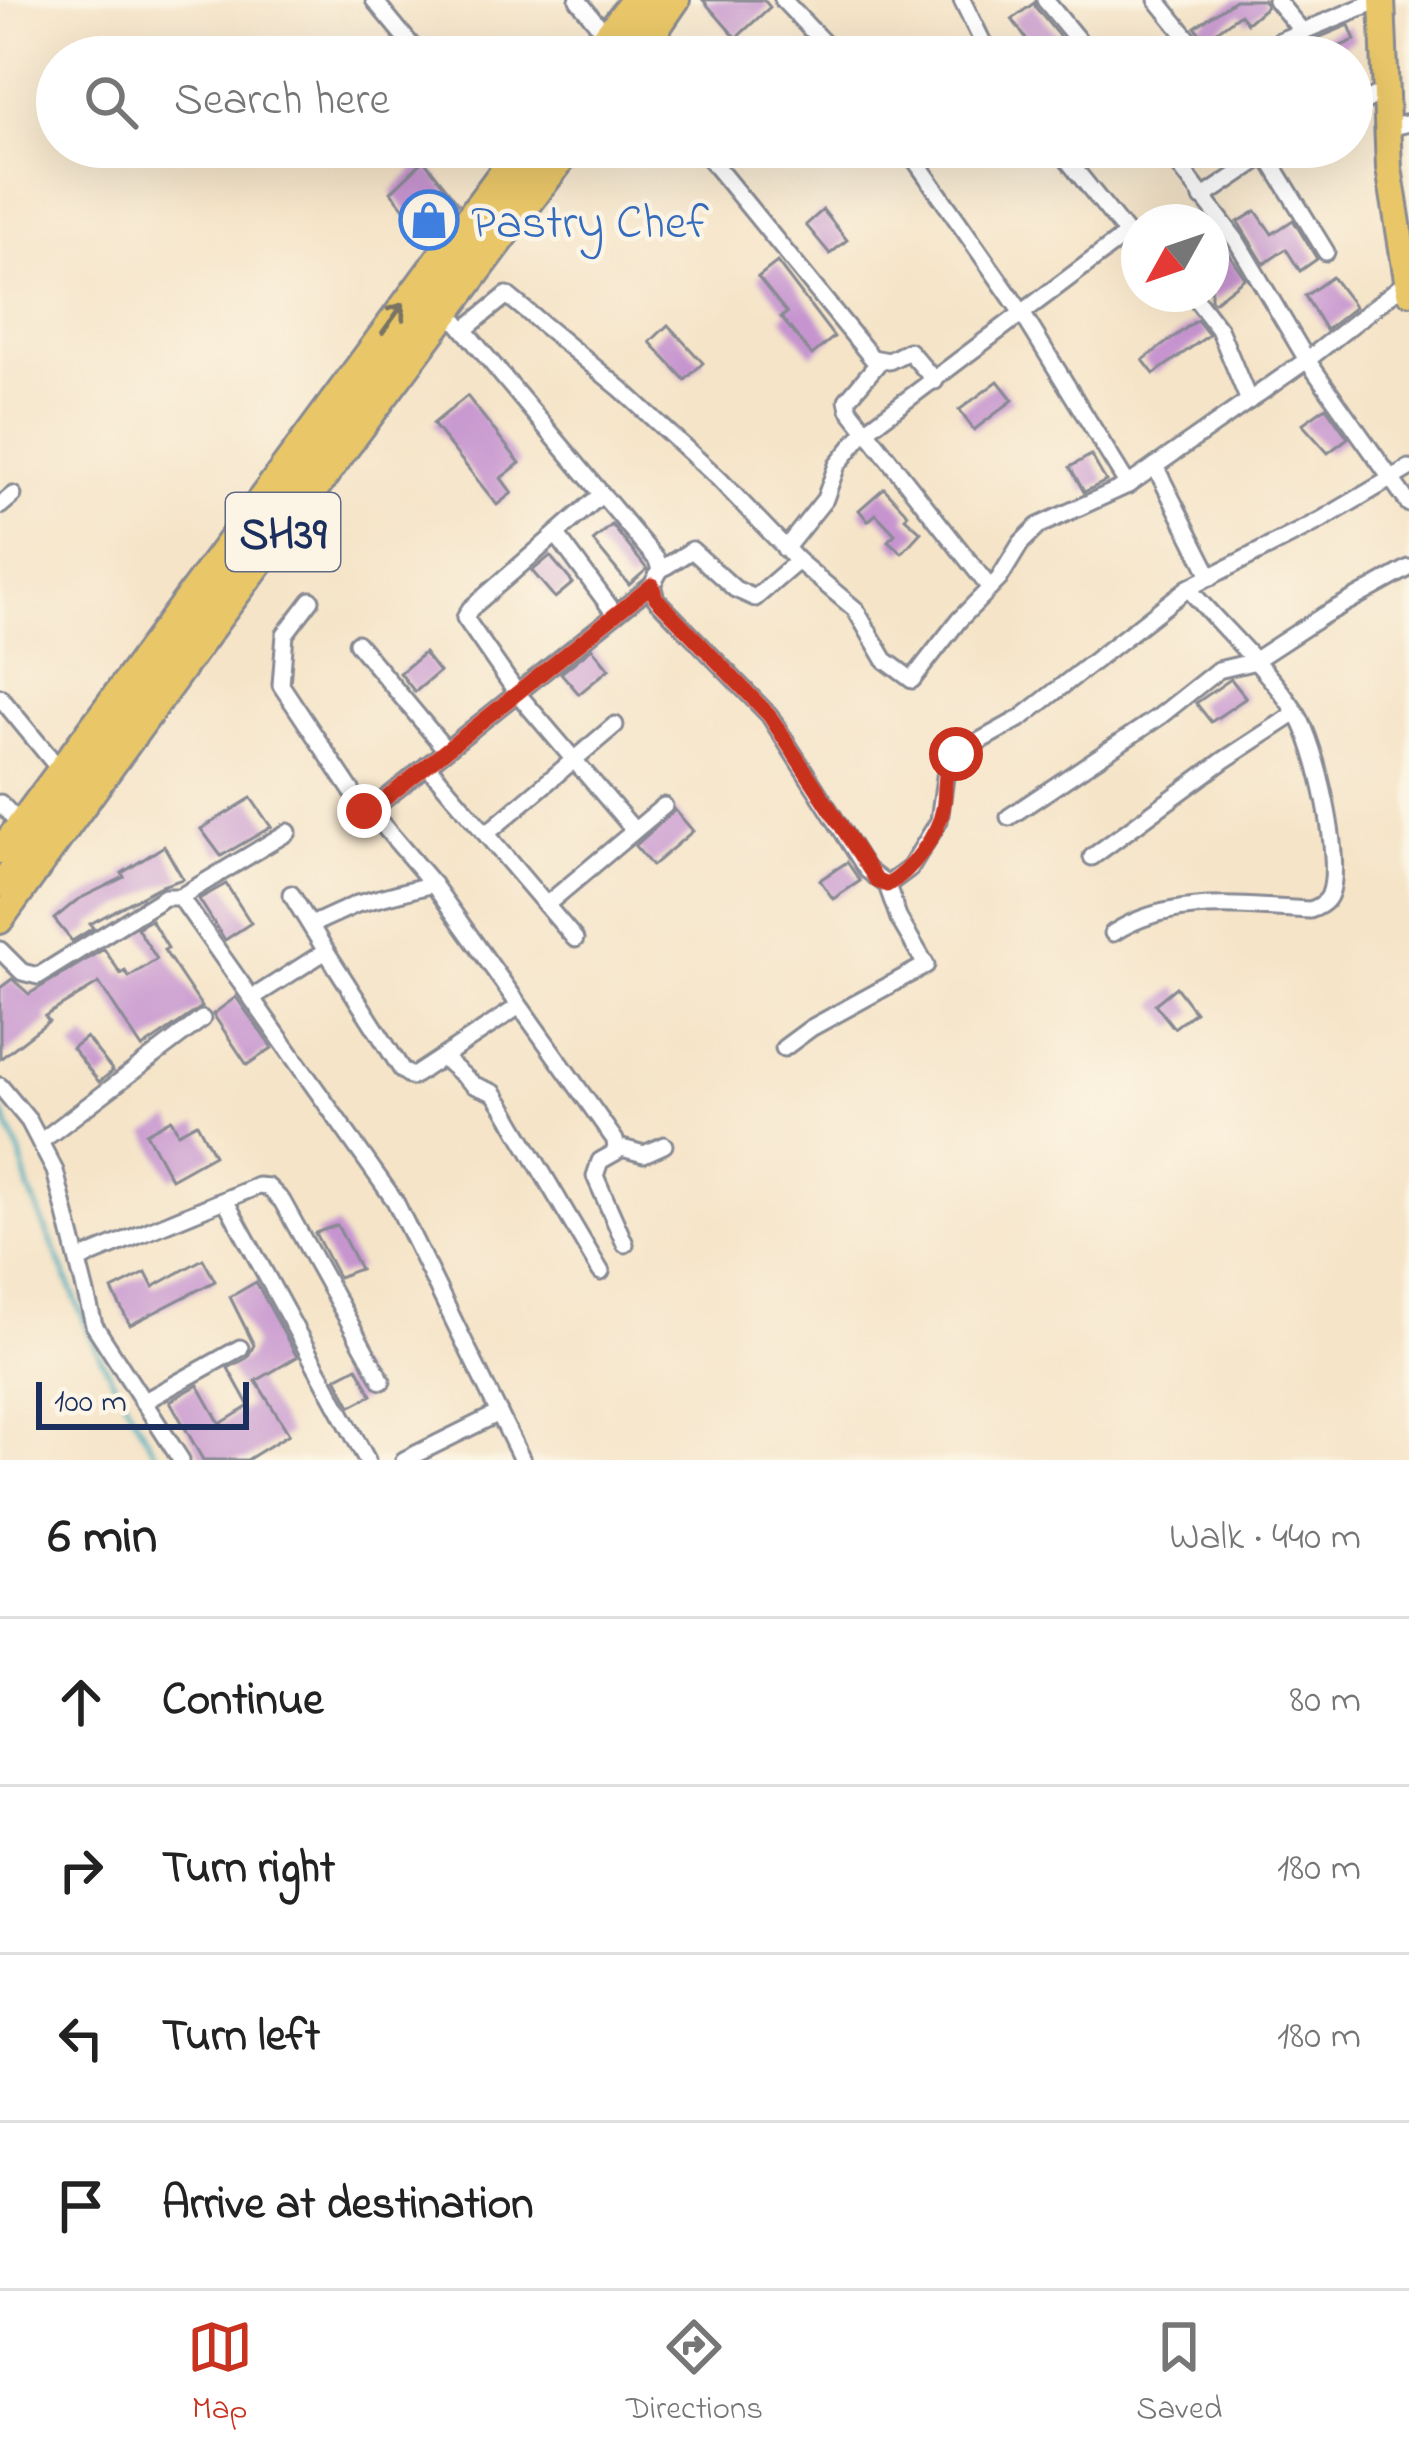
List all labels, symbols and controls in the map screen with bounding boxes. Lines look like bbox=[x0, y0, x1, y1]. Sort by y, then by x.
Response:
search box bbox=[36, 36, 1373, 168]
icon: search bbox=[78, 69, 144, 135]
text: Search here bbox=[174, 69, 390, 135]
shop icon: Pastry Chef bbox=[398, 189, 460, 251]
place label: Pastry Chef bbox=[471, 190, 710, 260]
north arrow bbox=[1121, 204, 1229, 312]
one-way arrow bbox=[380, 302, 406, 335]
road number: SH39 bbox=[226, 493, 340, 571]
route start bbox=[929, 727, 983, 781]
route end bbox=[337, 784, 391, 838]
scale bar bbox=[36, 1376, 249, 1429]
text: 100 m bbox=[54, 1379, 127, 1427]
text: 6 min bbox=[48, 1501, 157, 1576]
text: Walk · 440 m bbox=[1169, 1510, 1361, 1567]
icon: ahead bbox=[48, 1669, 114, 1735]
text: Continue bbox=[162, 1669, 323, 1735]
text: 80 m bbox=[1290, 1673, 1361, 1730]
icon: right bbox=[48, 1837, 114, 1903]
text: Turn right bbox=[162, 1837, 335, 1903]
text: 180 m bbox=[1277, 1841, 1361, 1898]
icon: left bbox=[48, 2005, 114, 2071]
text: Turn left bbox=[162, 2005, 320, 2071]
text: 180 m bbox=[1277, 2009, 1361, 2066]
icon: arrive bbox=[48, 2173, 114, 2239]
text: Arrive at destination bbox=[162, 2173, 533, 2239]
tab: Map bbox=[187, 2314, 253, 2434]
tab: Directions bbox=[626, 2314, 763, 2434]
tab: Saved bbox=[1136, 2314, 1222, 2434]

